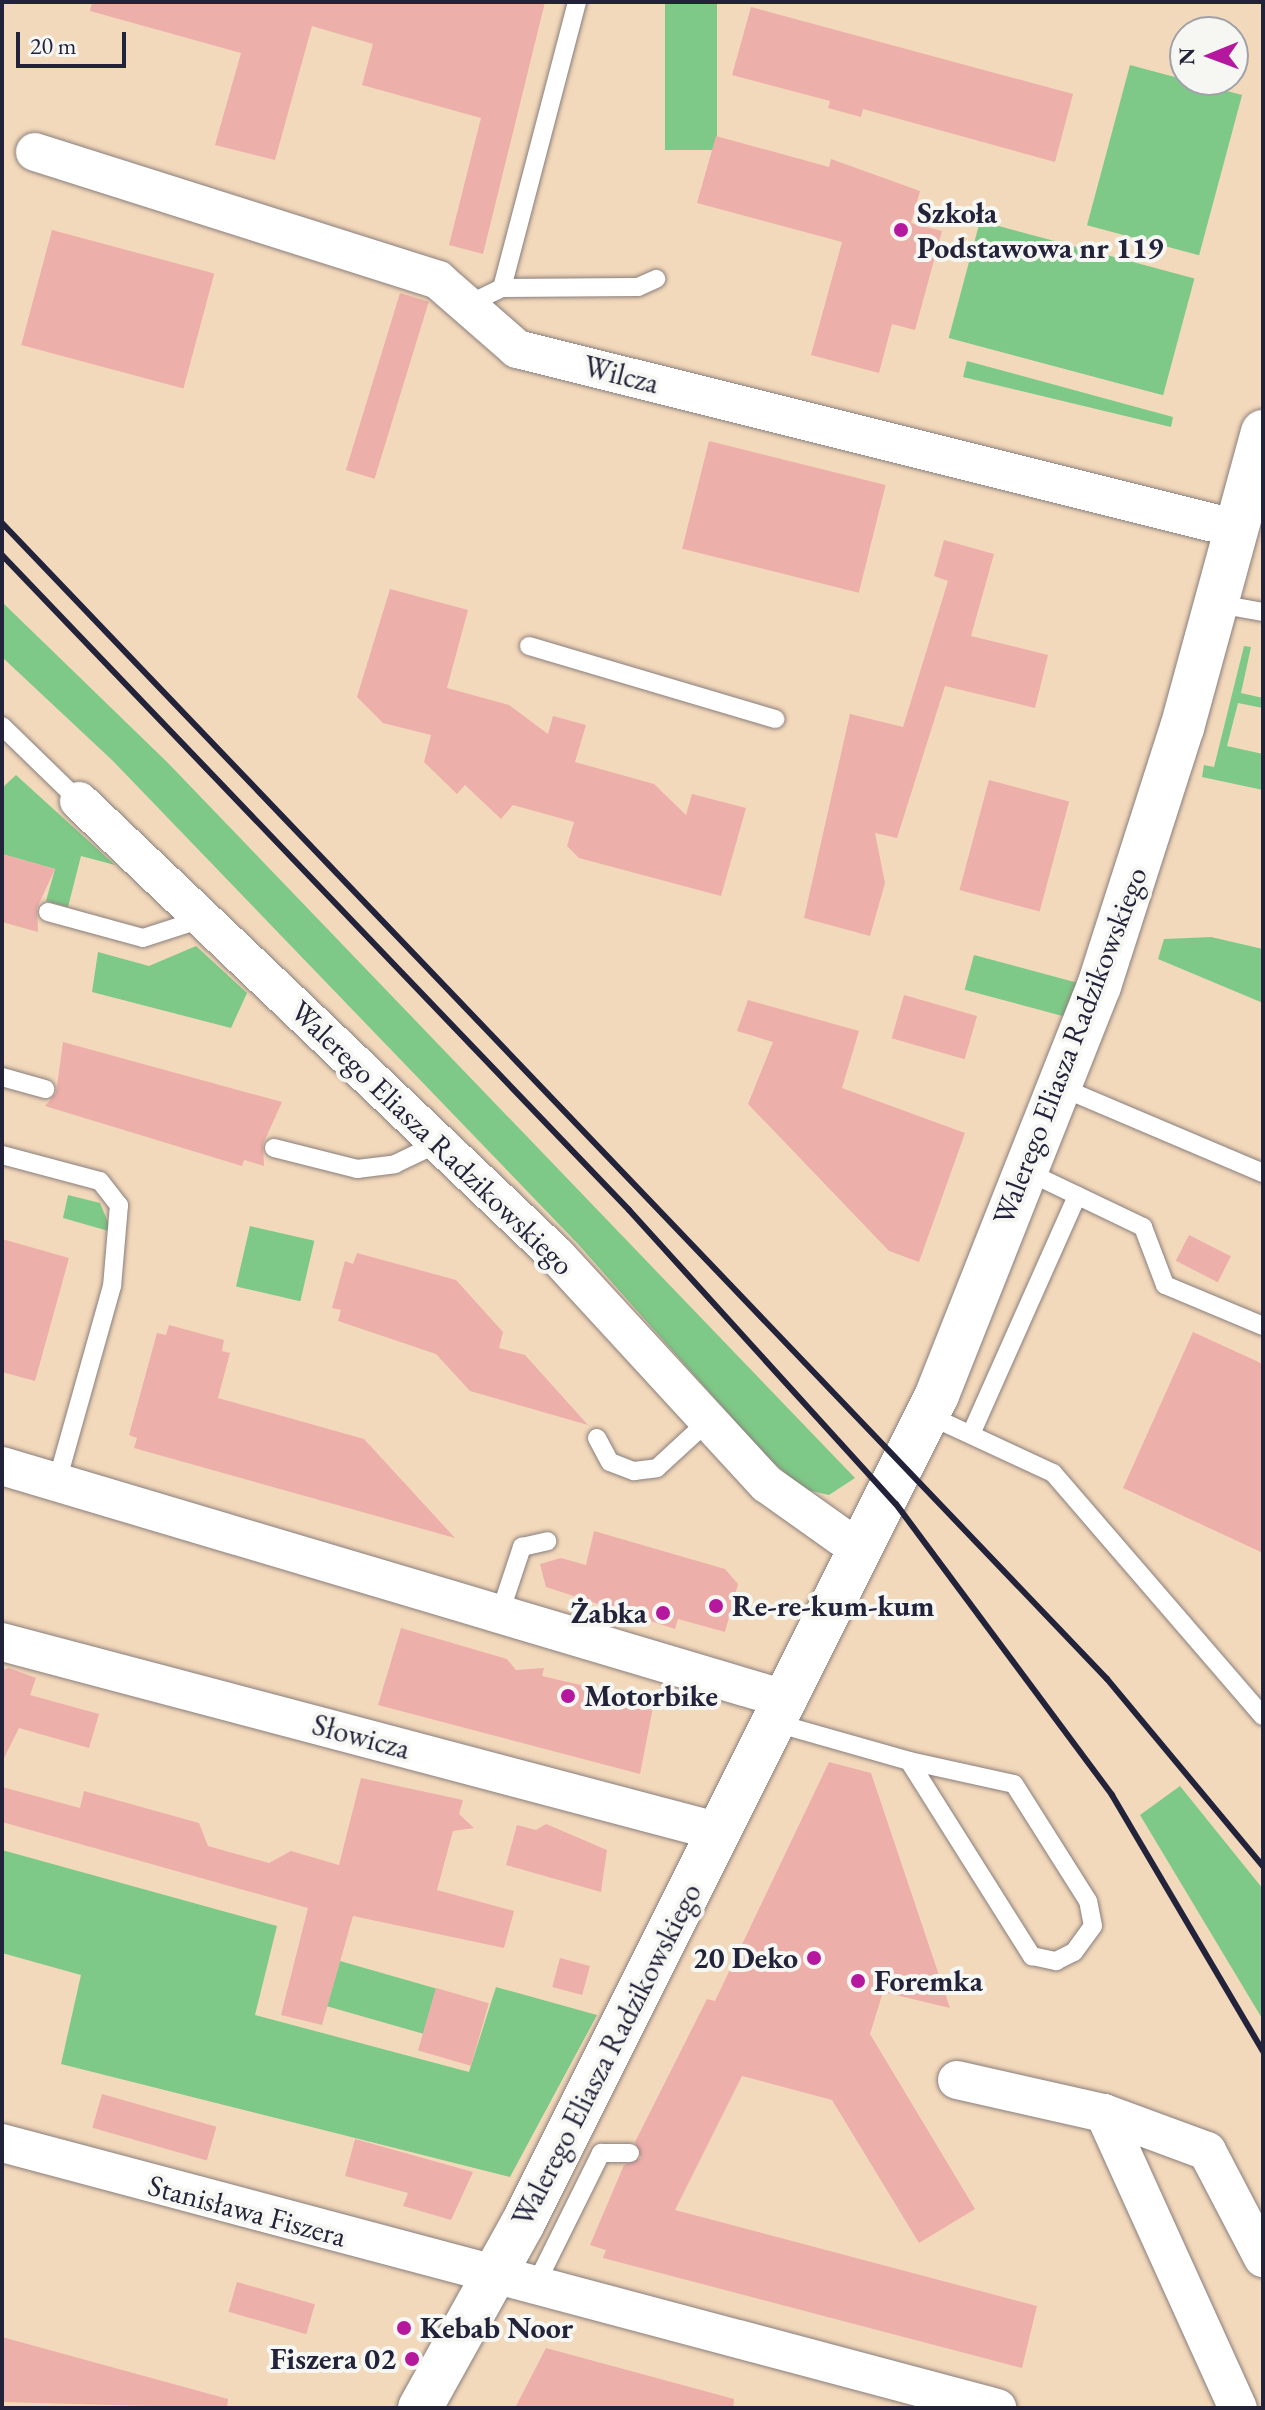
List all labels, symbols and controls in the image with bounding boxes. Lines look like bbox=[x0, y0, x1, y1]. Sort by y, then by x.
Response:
scale bar bbox=[20, 16, 130, 66]
north arrow bbox=[1169, 16, 1249, 96]
text: 20 m bbox=[30, 30, 77, 61]
text: N bbox=[1172, 47, 1201, 66]
place label: Szkoła Podstawowa nr 119 bbox=[917, 195, 1163, 266]
marker: Szkoła Podstawowa nr 119 bbox=[892, 221, 910, 239]
street label: Wilcza bbox=[580, 348, 662, 402]
street label: Walerego Eliasza Radzikowskiego bbox=[985, 862, 1155, 1230]
street label: Walerego Eliasza Radzikowskiego bbox=[283, 993, 581, 1283]
place label: Re-re-kum-kum bbox=[732, 1588, 935, 1624]
place label: Żabka bbox=[571, 1595, 647, 1631]
marker: Re-re-kum-kum bbox=[707, 1597, 725, 1615]
marker: Żabka bbox=[654, 1604, 672, 1622]
place label: Motorbike bbox=[584, 1678, 718, 1714]
marker: Motorbike bbox=[559, 1687, 577, 1705]
street label: Słowicza bbox=[308, 1707, 414, 1767]
street label: Walerego Eliasza Radzikowskiego bbox=[505, 1877, 709, 2233]
place label: 20 Deko bbox=[693, 1940, 798, 1976]
marker: 20 Deko bbox=[805, 1949, 823, 1967]
place label: Foremka bbox=[874, 1963, 983, 1999]
marker: Foremka bbox=[849, 1972, 867, 1990]
street label: Stanisława Fiszera bbox=[144, 2167, 350, 2255]
place label: Kebab Noor bbox=[420, 2310, 573, 2346]
marker: Kebab Noor bbox=[395, 2319, 413, 2337]
place label: Fiszera 02 bbox=[270, 2341, 396, 2377]
marker: Fiszera 02 bbox=[403, 2350, 421, 2368]

